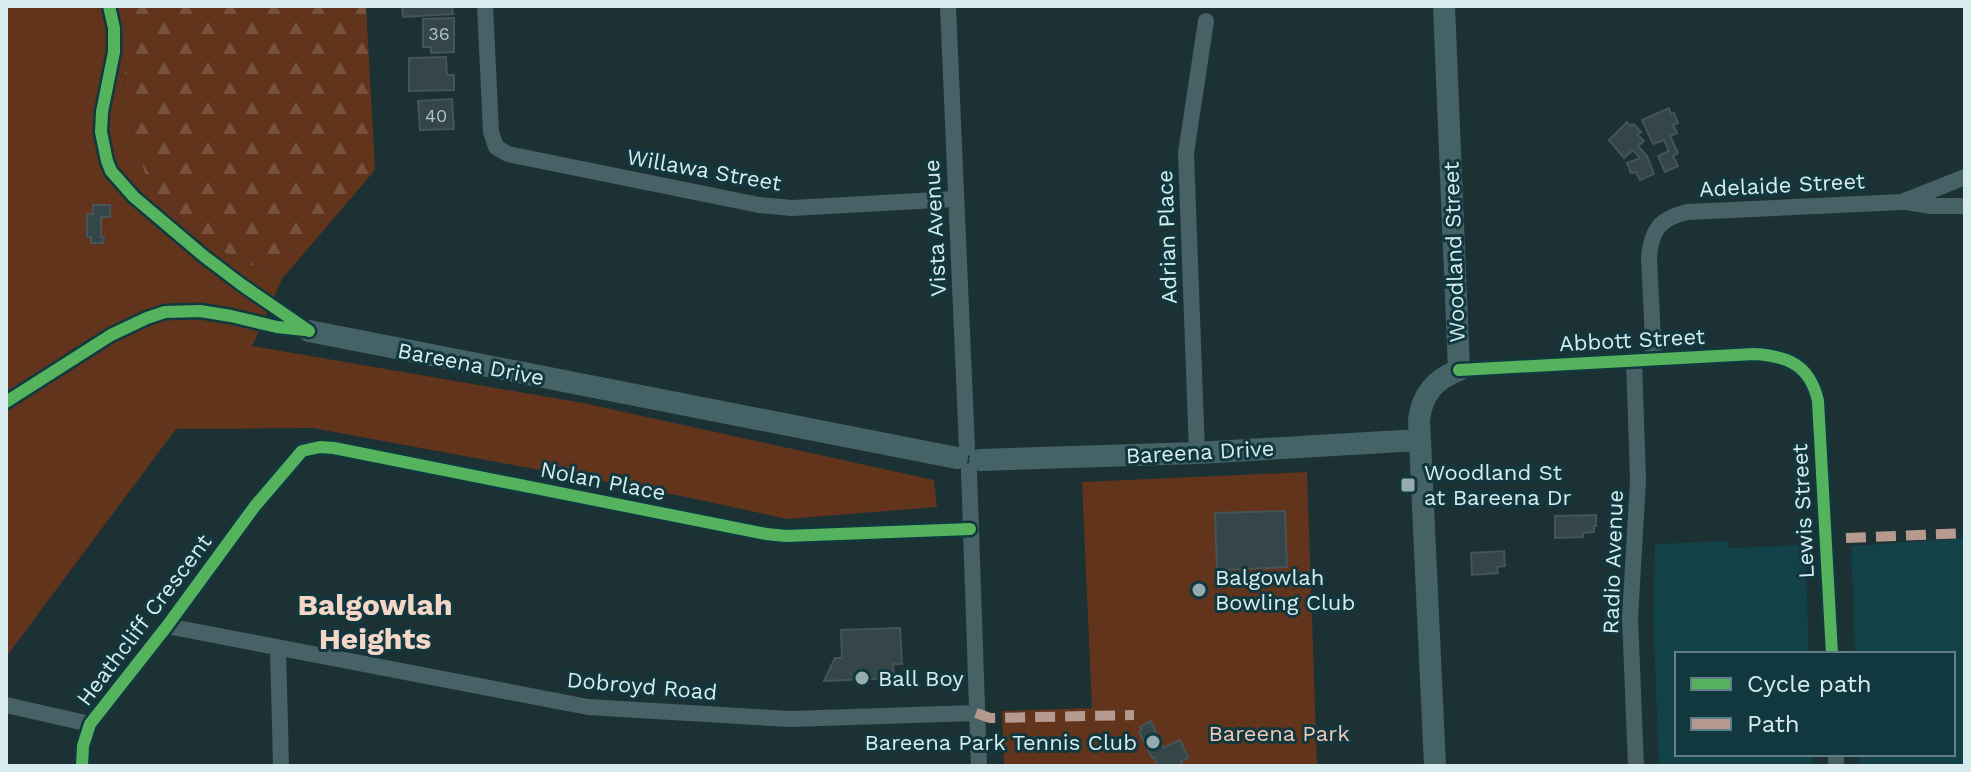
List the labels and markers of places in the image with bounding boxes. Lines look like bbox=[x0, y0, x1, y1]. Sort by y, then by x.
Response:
place label: Woodland St at Bareena Dr bbox=[1424, 460, 1571, 510]
marker: Woodland St at Bareena Dr bbox=[1399, 476, 1417, 494]
place label: Balgowlah Bowling Club bbox=[1215, 565, 1355, 615]
marker: Balgowlah Bowling Club bbox=[1190, 581, 1208, 599]
place label: Ball Boy bbox=[878, 666, 964, 691]
marker: Ball Boy bbox=[853, 669, 871, 687]
place label: Bareena Park Tennis Club bbox=[864, 730, 1137, 755]
marker: Bareena Park Tennis Club bbox=[1144, 733, 1162, 751]

